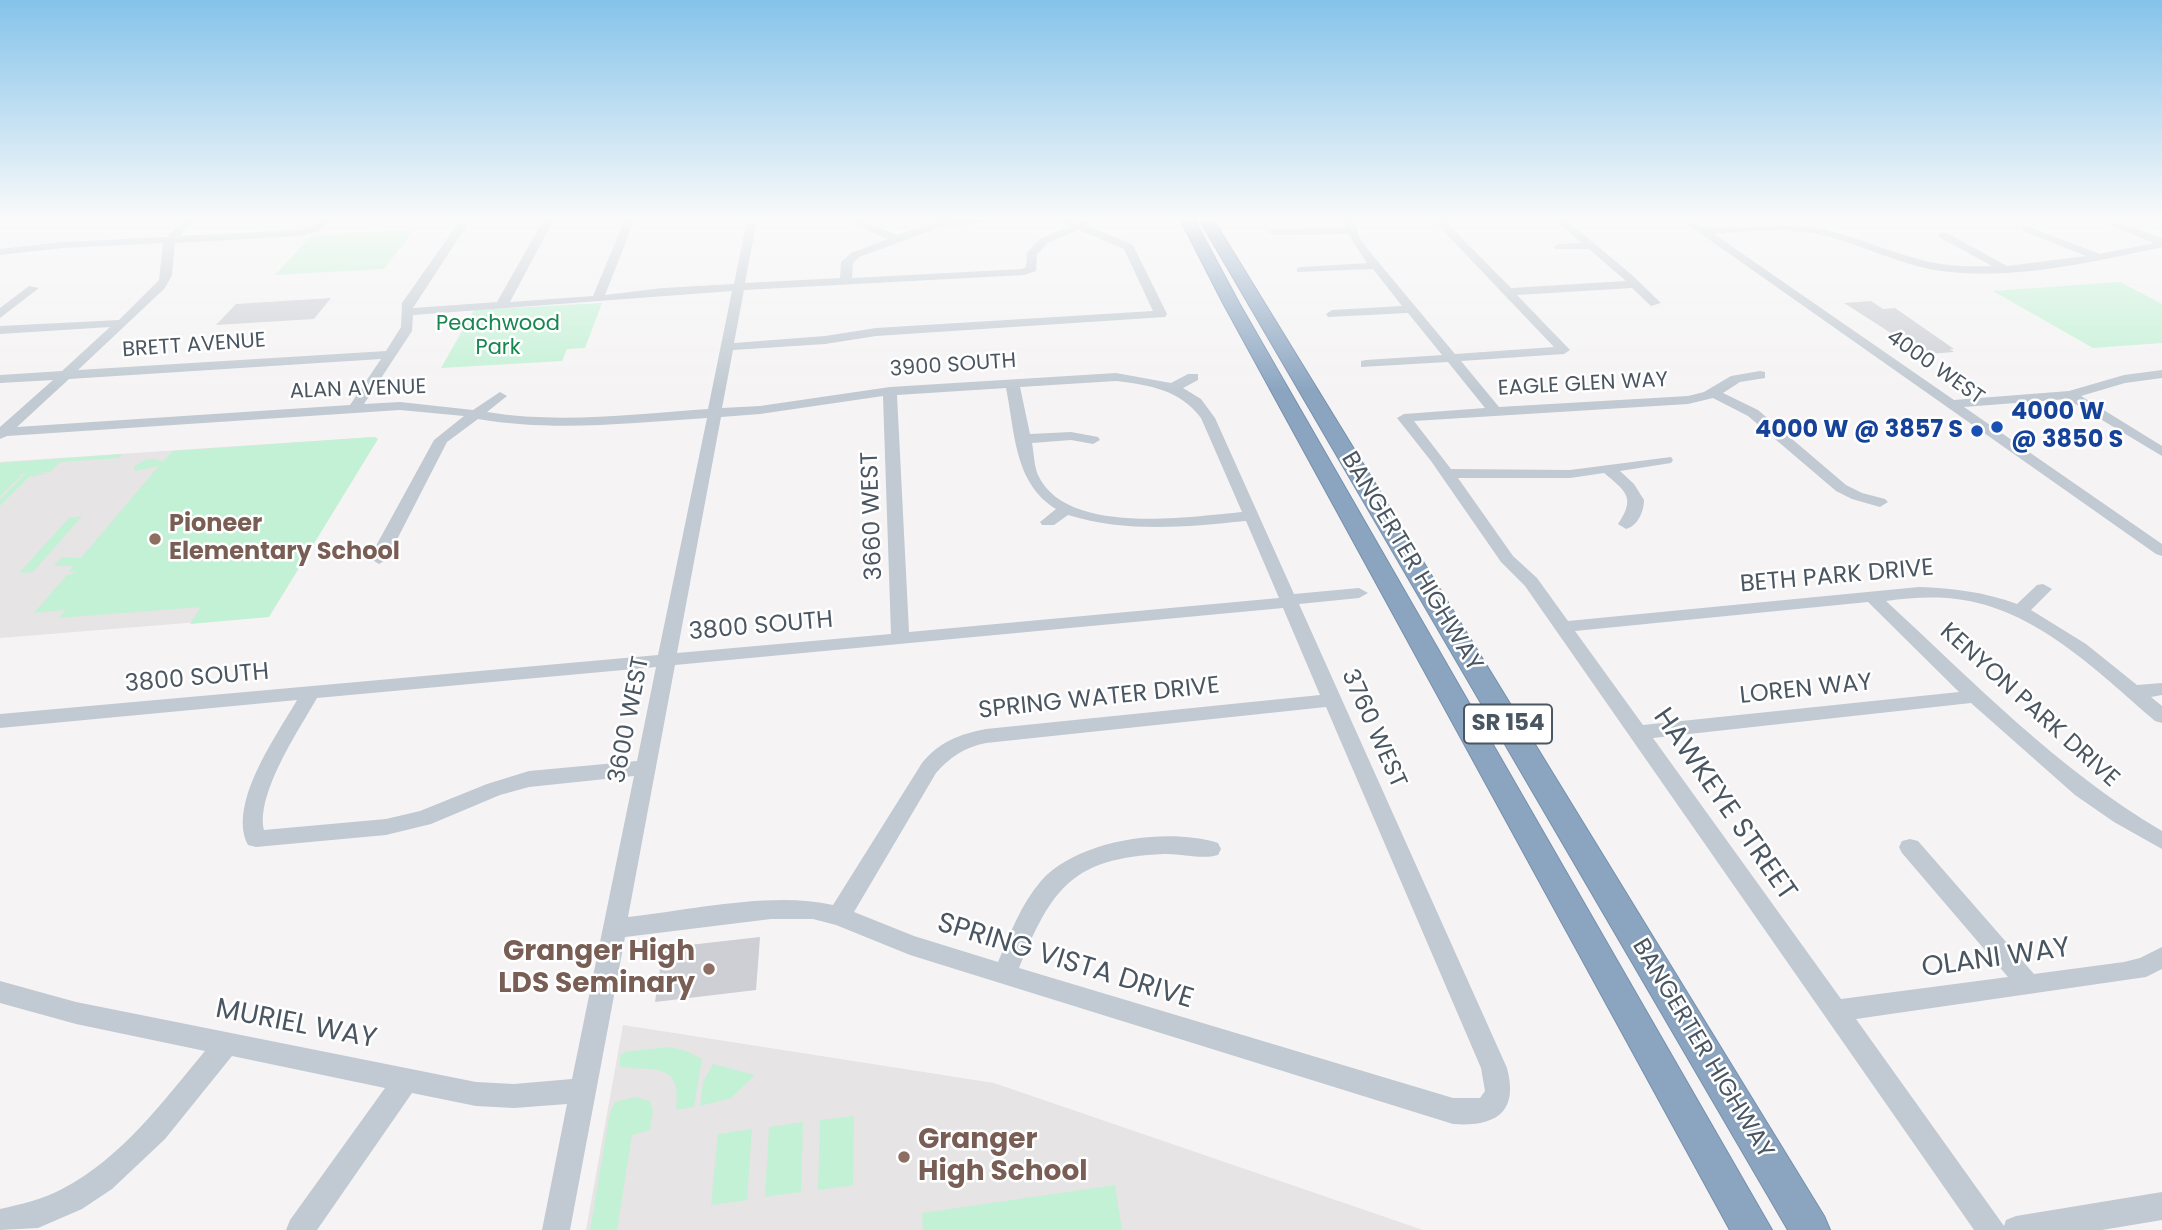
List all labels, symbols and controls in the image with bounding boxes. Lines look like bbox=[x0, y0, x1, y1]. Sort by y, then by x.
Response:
park label: Peachwood Park bbox=[436, 312, 560, 362]
street label: 4000 WEST bbox=[1881, 325, 1989, 411]
street label: BRETT AVENUE bbox=[122, 328, 266, 364]
street label: 3900 SOUTH bbox=[889, 349, 1017, 383]
street label: EAGLE GLEN WAY bbox=[1497, 368, 1669, 402]
street label: ALAN AVENUE bbox=[289, 375, 427, 405]
place label: 4000 W @ 3850 S bbox=[2011, 399, 2123, 455]
place label: 4000 W @ 3857 S bbox=[1755, 417, 1963, 445]
marker: 4000 W @ 3850 S bbox=[1989, 419, 2005, 435]
marker: 4000 W @ 3857 S bbox=[1969, 423, 1985, 439]
street label: BANGERTER HIGHWAY bbox=[1334, 447, 1488, 677]
street label: 3660 WEST bbox=[856, 451, 890, 581]
place label: Pioneer Elementary School bbox=[169, 511, 400, 567]
marker: Pioneer Elementary School bbox=[147, 531, 163, 547]
street label: BETH PARK DRIVE bbox=[1739, 554, 1935, 600]
street label: 3800 SOUTH bbox=[688, 606, 834, 648]
street label: KENYON PARK DRIVE bbox=[1933, 618, 2125, 794]
street label: 3600 WEST bbox=[604, 654, 656, 786]
street label: 3800 SOUTH bbox=[124, 658, 270, 700]
street label: 3760 WEST bbox=[1334, 665, 1412, 793]
street label: LOREN WAY bbox=[1738, 669, 1874, 711]
street label: SPRING WATER DRIVE bbox=[977, 672, 1221, 726]
street label: HAWKEYE STREET bbox=[1645, 702, 1803, 908]
road number: SR 154 bbox=[1464, 704, 1552, 744]
street label: SPRING VISTA DRIVE bbox=[933, 907, 1197, 1017]
street label: OLANI WAY bbox=[1920, 932, 2072, 986]
street label: BANGERTER HIGHWAY bbox=[1625, 934, 1779, 1164]
place label: Granger High LDS Seminary bbox=[498, 936, 695, 1002]
marker: Granger High LDS Seminary bbox=[701, 961, 717, 977]
street label: MURIEL WAY bbox=[213, 993, 379, 1057]
place label: Granger High School bbox=[918, 1124, 1088, 1190]
marker: Granger High School bbox=[896, 1149, 912, 1165]

